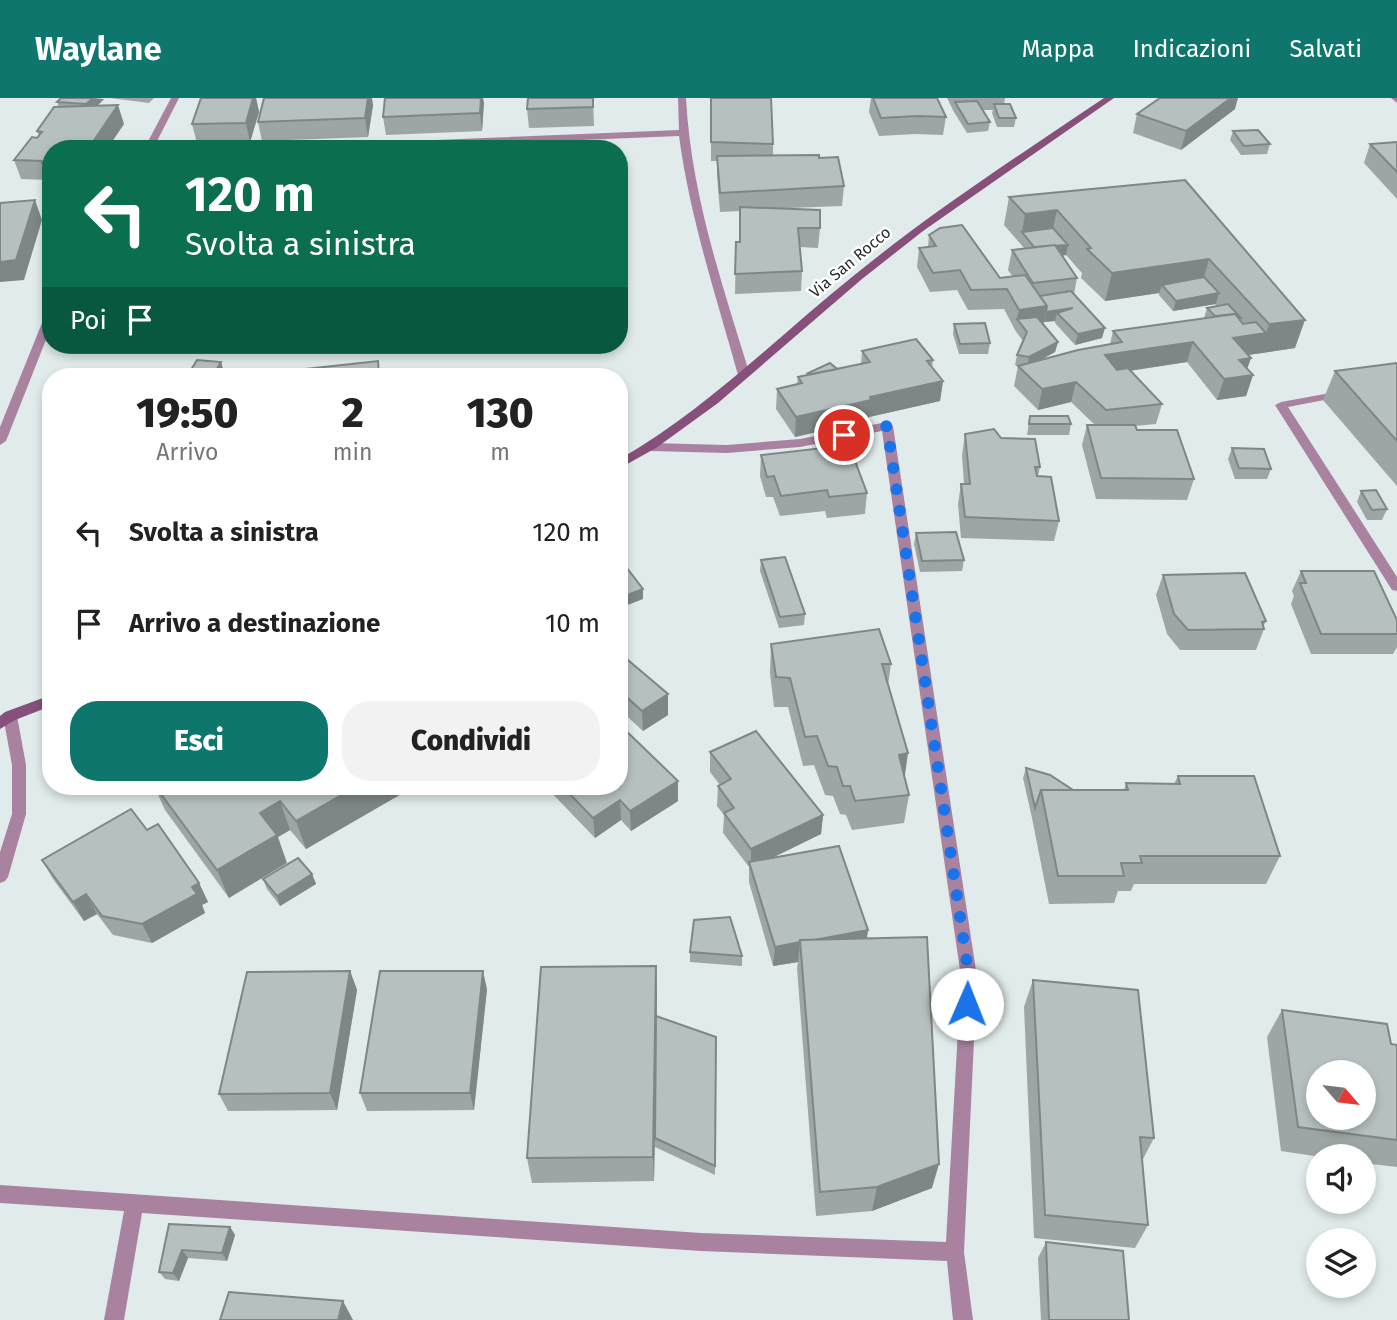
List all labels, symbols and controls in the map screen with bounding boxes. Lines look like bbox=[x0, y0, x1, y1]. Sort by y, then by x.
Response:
text: Waylane bbox=[35, 29, 162, 69]
text: Mappa bbox=[1022, 35, 1095, 63]
text: Indicazioni bbox=[1133, 35, 1251, 63]
text: Salvati bbox=[1289, 35, 1362, 63]
text: 120 m bbox=[185, 165, 315, 224]
icon: left bbox=[70, 168, 161, 259]
street label: Via San Rocco bbox=[806, 223, 894, 301]
text: Svolta a sinistra bbox=[185, 225, 416, 263]
icon: arrive bbox=[121, 301, 159, 339]
text: Poi bbox=[70, 305, 107, 336]
text: 19:50 bbox=[136, 388, 238, 438]
text: 2 bbox=[342, 388, 364, 438]
text: 130 bbox=[467, 388, 534, 438]
pin bbox=[814, 405, 874, 465]
icon: arrive bbox=[825, 416, 863, 454]
text: Arrivo bbox=[156, 438, 218, 466]
text: min bbox=[333, 438, 372, 466]
text: m bbox=[490, 438, 510, 466]
icon: left bbox=[70, 514, 108, 552]
text: Svolta a sinistra bbox=[129, 517, 319, 548]
text: 120 m bbox=[532, 517, 600, 548]
icon: arrive bbox=[70, 605, 108, 643]
text: Arrivo a destinazione bbox=[129, 608, 380, 639]
text: 10 m bbox=[545, 608, 600, 639]
button: Esci bbox=[70, 701, 328, 781]
button: Condividi bbox=[342, 701, 600, 781]
position arrow bbox=[930, 967, 1004, 1041]
north arrow bbox=[1306, 1060, 1376, 1130]
map controls bbox=[1306, 1060, 1376, 1298]
button: sound bbox=[1306, 1144, 1376, 1214]
button: layers bbox=[1306, 1228, 1376, 1298]

